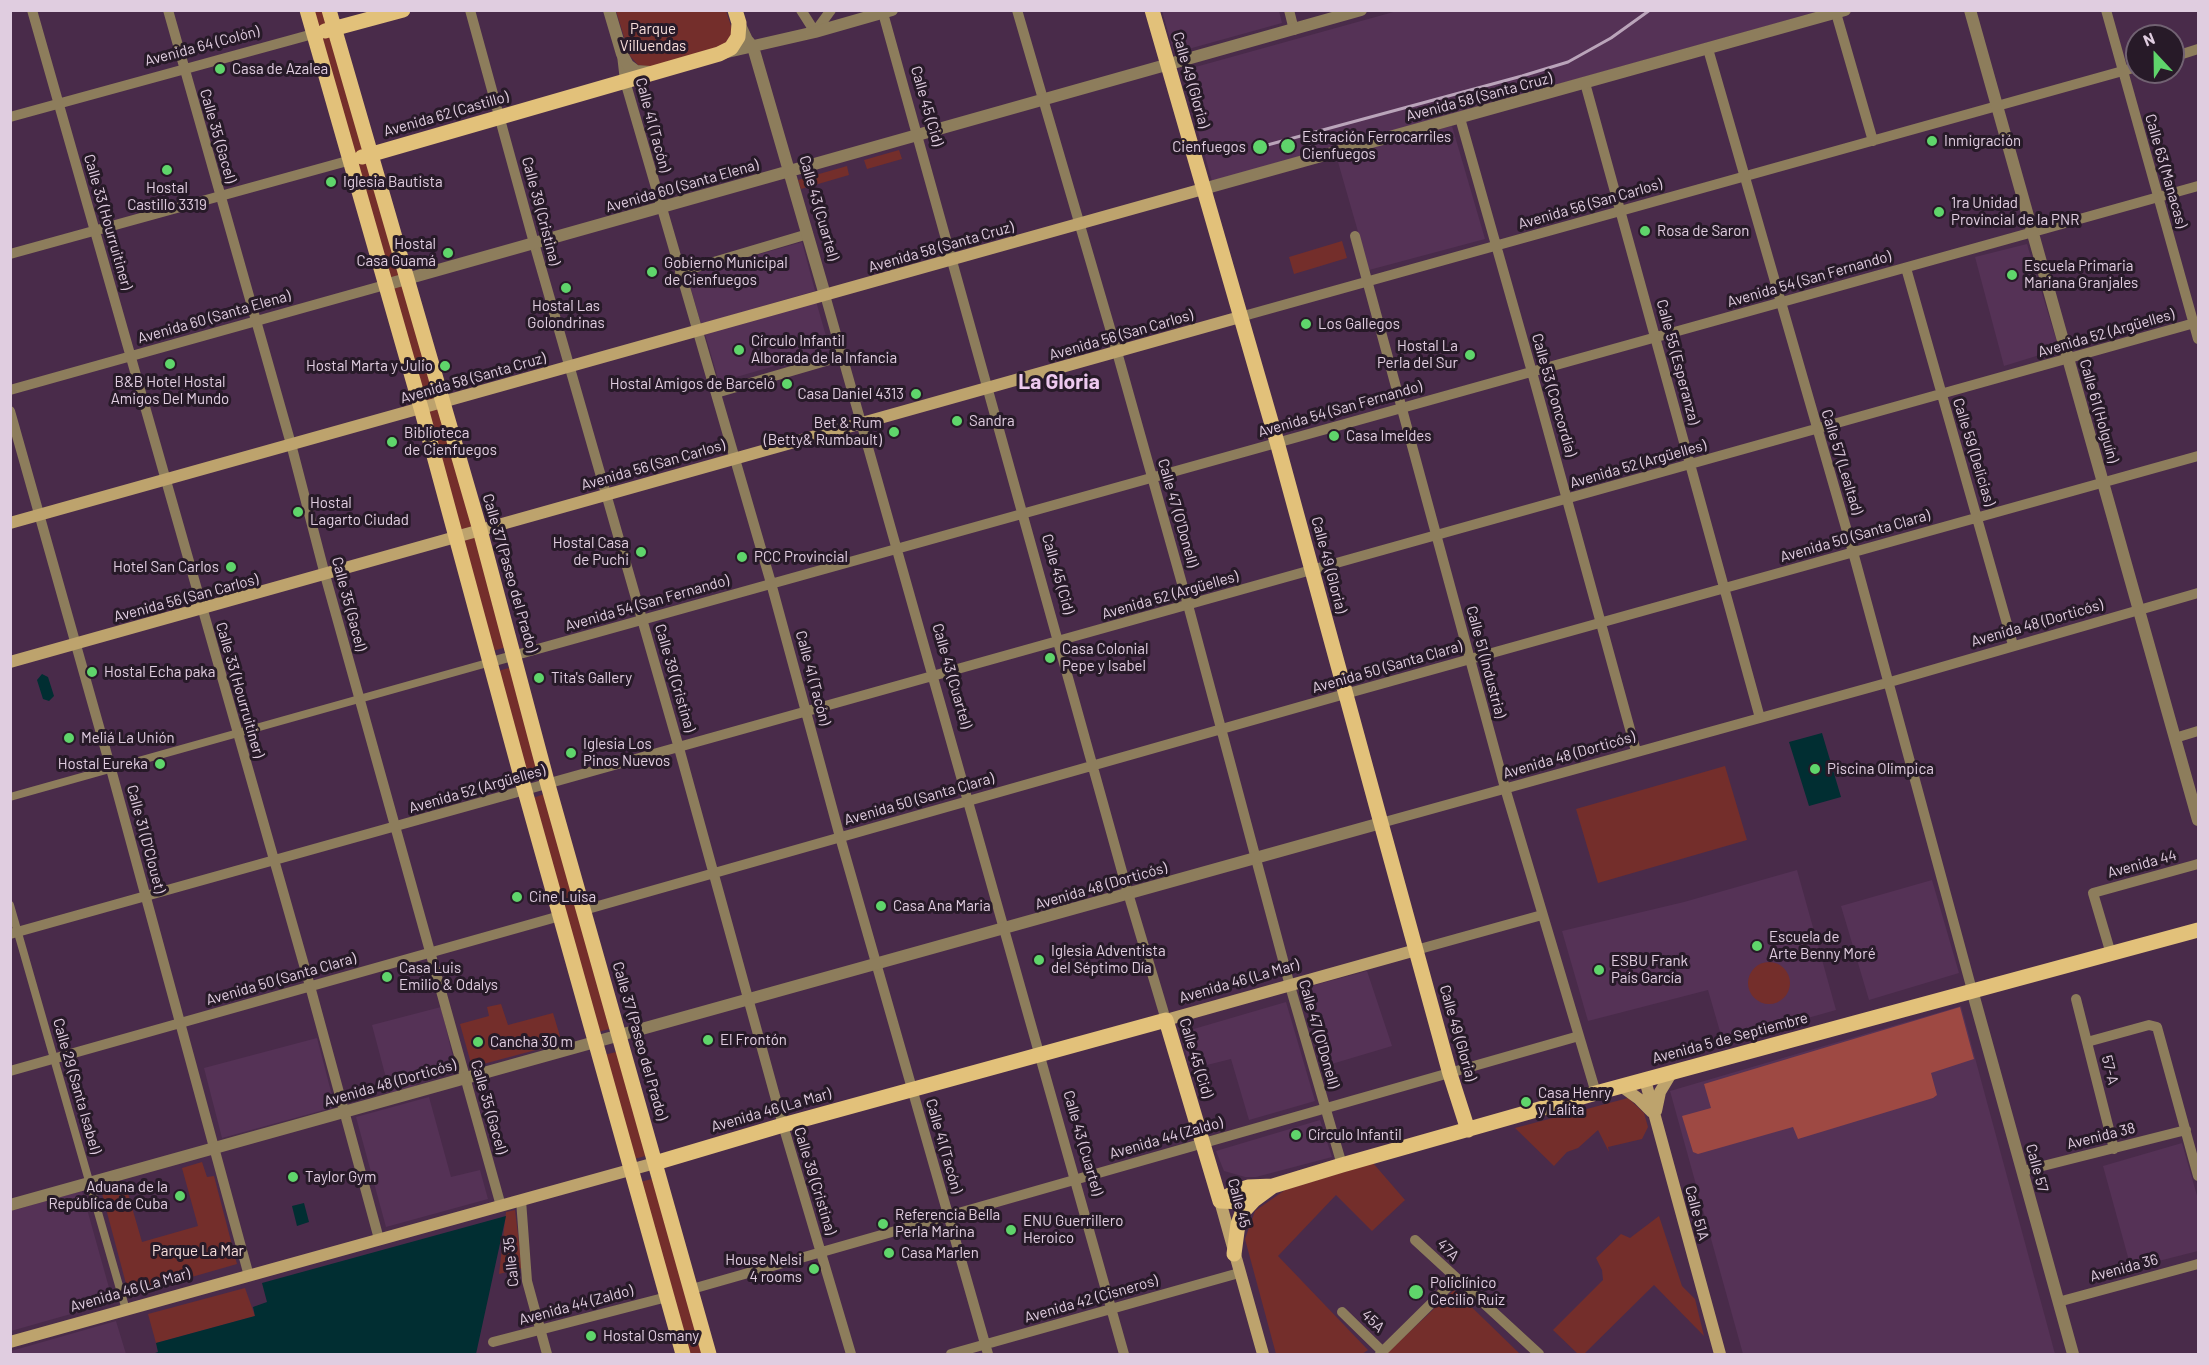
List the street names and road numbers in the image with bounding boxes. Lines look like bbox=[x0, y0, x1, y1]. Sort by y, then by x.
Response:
street label: Avenida 64 (Colón) bbox=[143, 22, 261, 70]
street label: Calle 49 (Gloria) bbox=[1169, 30, 1213, 130]
street label: Calle 45 (Cid) bbox=[907, 64, 947, 148]
street label: Avenida 58 (Santa Cruz) bbox=[1404, 69, 1554, 125]
street label: Calle 41 (Tacón) bbox=[632, 76, 674, 174]
street label: Calle 35 (Gacel) bbox=[196, 87, 240, 185]
street label: Avenida 62 (Castillo) bbox=[381, 88, 511, 140]
street label: Calle 63 (Manacas) bbox=[2141, 112, 2191, 230]
street label: Calle 33 (Hourruitiner) bbox=[80, 152, 136, 292]
street label: Calle 43 (Cuartel) bbox=[795, 153, 843, 263]
street label: Calle 39 (Cristina) bbox=[518, 155, 564, 267]
street label: Avenida 60 (Santa Elena) bbox=[603, 156, 761, 216]
street label: Avenida 56 (San Carlos) bbox=[1516, 175, 1664, 233]
street label: Avenida 58 (Santa Cruz) bbox=[866, 218, 1016, 276]
street label: Avenida 54 (San Fernando) bbox=[1725, 247, 1893, 311]
street label: Avenida 60 (Santa Elena) bbox=[135, 287, 293, 347]
street label: Calle 55 (Esperanza) bbox=[1653, 297, 1703, 427]
street label: Avenida 52 (Argüelles) bbox=[2036, 305, 2176, 361]
street label: Avenida 56 (San Carlos) bbox=[1047, 306, 1195, 364]
street label: Calle 53 (Concordia) bbox=[1528, 331, 1580, 459]
street label: Avenida 58 (Santa Cruz) bbox=[398, 349, 548, 407]
street label: Calle 61 (Holguín) bbox=[2076, 357, 2122, 465]
street label: Avenida 54 (San Fernando) bbox=[1256, 377, 1424, 441]
street label: Calle 59 (Delicias) bbox=[1949, 396, 1999, 508]
street label: Calle 57 (Lealtad) bbox=[1817, 407, 1867, 517]
street label: Avenida 56 (San Carlos) bbox=[579, 436, 727, 494]
street label: Avenida 52 (Argüelles) bbox=[1568, 436, 1708, 492]
street label: Calle 47 (O'Donell) bbox=[1154, 457, 1202, 569]
street label: Calle 37 (Paseo del Prado) bbox=[479, 492, 541, 654]
street label: Avenida 50 (Santa Clara) bbox=[1778, 506, 1932, 566]
street label: Calle 49 (Gloria) bbox=[1307, 515, 1351, 615]
street label: Calle 45 (Cid) bbox=[1038, 532, 1078, 616]
street label: Calle 35 (Gacel) bbox=[328, 555, 370, 653]
street label: Avenida 52 (Argüelles) bbox=[1100, 567, 1240, 623]
street label: Avenida 56 (San Carlos) bbox=[112, 570, 260, 626]
street label: Avenida 54 (San Fernando) bbox=[563, 571, 731, 635]
street label: Avenida 48 (Dorticós) bbox=[1969, 596, 2105, 650]
street label: Calle 51 (Industria) bbox=[1462, 604, 1510, 720]
street label: Calle 33 (Hourruitiner) bbox=[212, 620, 268, 760]
street label: Calle 43 (Cuartel) bbox=[928, 621, 976, 731]
street label: Calle 39 (Cristina) bbox=[651, 622, 699, 734]
street label: Calle 41 (Tacón) bbox=[792, 629, 834, 727]
street label: Avenida 50 (Santa Clara) bbox=[1310, 637, 1464, 697]
street label: Avenida 48 (Dorticós) bbox=[1501, 728, 1637, 782]
street label: Avenida 52 (Argüelles) bbox=[407, 761, 547, 817]
street label: Avenida 50 (Santa Clara) bbox=[842, 769, 996, 829]
street label: Calle 31 (D'Clouet) bbox=[123, 783, 169, 895]
street label: Avenida 44 bbox=[2105, 846, 2179, 882]
street label: Avenida 48 (Dorticós) bbox=[1033, 859, 1169, 913]
street label: Avenida 50 (Santa Clara) bbox=[204, 949, 358, 1009]
street label: Avenida 46 (La Mar) bbox=[1177, 955, 1301, 1007]
street label: Calle 37 (Paseo del Prado) bbox=[609, 960, 671, 1122]
street label: Calle 47 (O'Donell) bbox=[1295, 978, 1343, 1090]
street label: Calle 49 (Gloria) bbox=[1436, 983, 1480, 1083]
street label: Avenida 5 de Septiembre bbox=[1650, 1009, 1810, 1067]
street label: Calle 29 (Santa Isabel) bbox=[49, 1016, 105, 1156]
street label: Calle 45 (Cid) bbox=[1175, 1016, 1217, 1100]
street label: 57-A bbox=[2098, 1053, 2122, 1087]
street label: Avenida 48 (Dorticós) bbox=[322, 1056, 458, 1110]
street label: Calle 35 (Gacel) bbox=[467, 1058, 511, 1156]
street label: Avenida 46 (La Mar) bbox=[709, 1084, 833, 1136]
street label: Calle 43 (Cuartel) bbox=[1059, 1088, 1107, 1198]
street label: Calle 41 (Tacón) bbox=[922, 1097, 966, 1195]
street label: Avenida 44 (Zaldo) bbox=[1107, 1113, 1225, 1163]
street label: Avenida 38 bbox=[2065, 1119, 2137, 1153]
street label: Calle 39 (Cristina) bbox=[790, 1125, 840, 1237]
street label: Calle 57 bbox=[2022, 1142, 2052, 1194]
street label: Calle 45 bbox=[1224, 1176, 1254, 1230]
street label: Calle 51A bbox=[1681, 1184, 1713, 1242]
street label: 47A bbox=[1433, 1235, 1463, 1265]
street label: Calle 35 bbox=[499, 1236, 523, 1288]
street label: Avenida 36 bbox=[2088, 1250, 2160, 1286]
street label: Avenida 46 (La Mar) bbox=[68, 1264, 192, 1316]
street label: Avenida 42 (Cisneros) bbox=[1022, 1271, 1160, 1327]
street label: Avenida 44 (Zaldo) bbox=[517, 1281, 635, 1329]
street label: 45A bbox=[1358, 1306, 1388, 1336]

